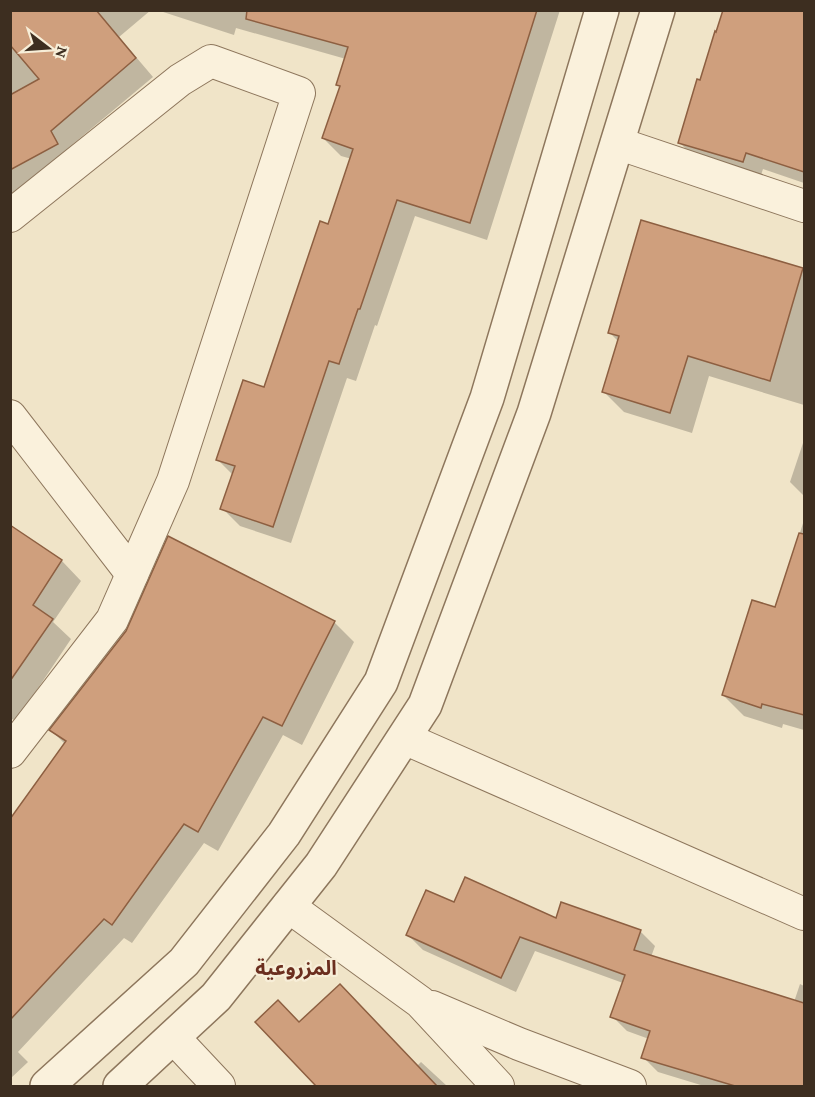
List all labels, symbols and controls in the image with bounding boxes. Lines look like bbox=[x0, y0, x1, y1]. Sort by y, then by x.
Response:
north arrow bbox=[18, 18, 78, 78]
text: N bbox=[52, 45, 72, 60]
district label: المزروعية bbox=[255, 957, 337, 980]

